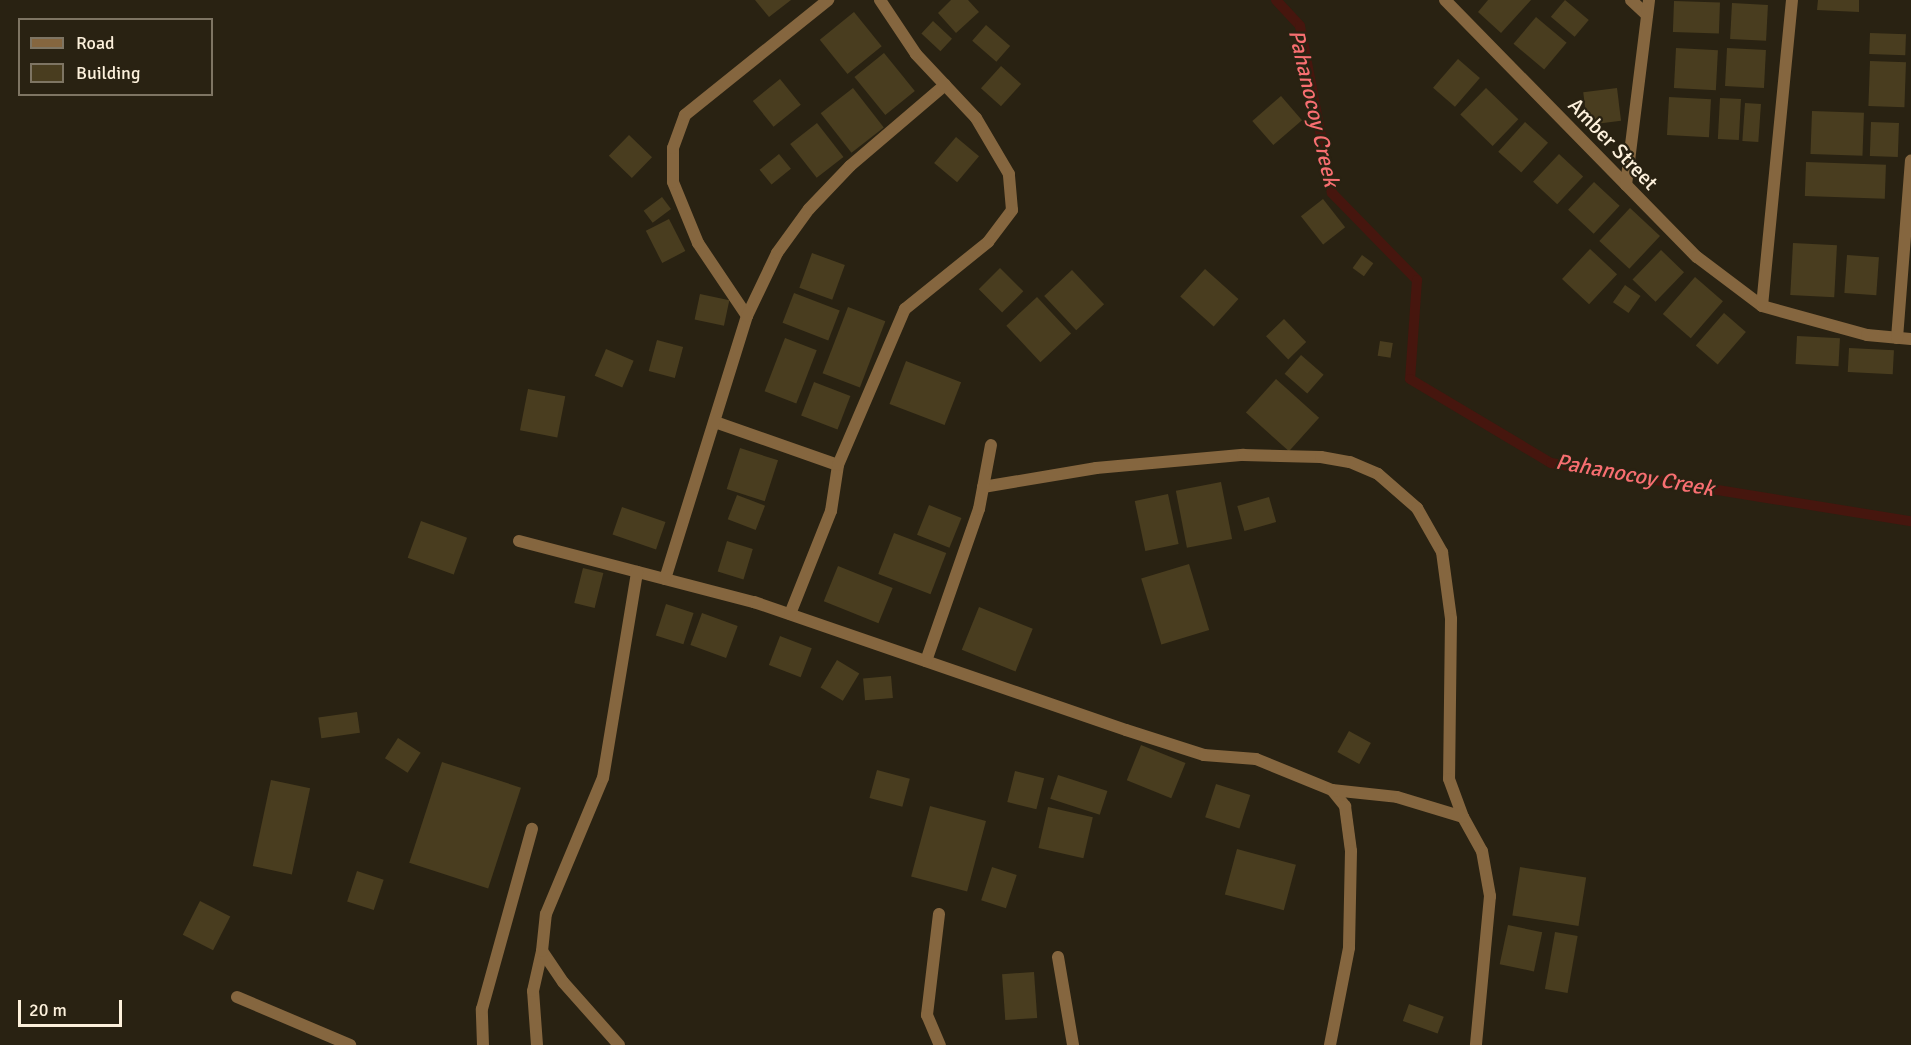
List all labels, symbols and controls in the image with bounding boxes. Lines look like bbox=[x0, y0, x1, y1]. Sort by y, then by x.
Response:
legend bbox=[18, 18, 213, 96]
water label: Pahanocoy Creek bbox=[1283, 27, 1345, 189]
text: Road bbox=[76, 32, 115, 54]
text: Building bbox=[76, 62, 140, 84]
street label: Amber Street bbox=[1563, 93, 1663, 195]
water label: Pahanocoy Creek bbox=[1554, 448, 1716, 502]
scale bar bbox=[21, 988, 124, 1026]
text: 20 m bbox=[29, 999, 67, 1021]

